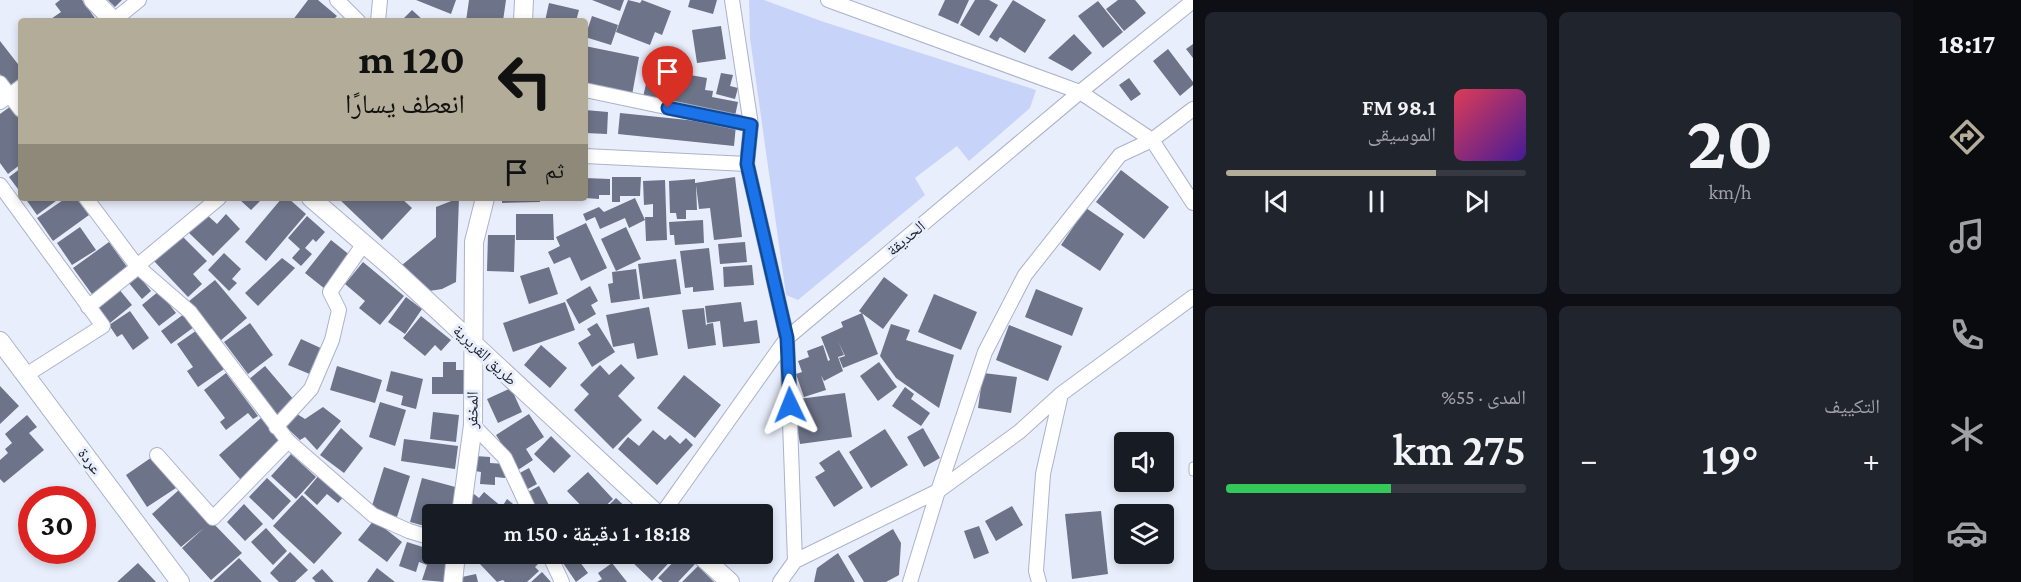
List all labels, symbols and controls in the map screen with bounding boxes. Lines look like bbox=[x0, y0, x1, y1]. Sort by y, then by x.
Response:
text: 18:17 bbox=[1939, 29, 1995, 59]
text: 120 m bbox=[359, 35, 465, 82]
icon: left bbox=[486, 42, 564, 120]
pin bbox=[642, 46, 693, 108]
icon: arrive bbox=[651, 55, 684, 88]
text: انعطف يسارًا bbox=[345, 89, 465, 119]
text: 98.1 FM bbox=[1362, 95, 1436, 120]
text: 20 bbox=[1686, 98, 1774, 185]
icon: directions bbox=[1946, 116, 1988, 158]
text: الموسيقى bbox=[1368, 123, 1436, 145]
icon: arrive bbox=[500, 156, 533, 189]
text: ثم bbox=[545, 158, 564, 183]
text: km/h bbox=[1708, 181, 1752, 203]
icon: previous bbox=[1260, 185, 1293, 218]
icon: pause bbox=[1360, 185, 1393, 218]
icon: next bbox=[1460, 185, 1493, 218]
icon: music bbox=[1946, 215, 1988, 257]
street label: الحديقة bbox=[884, 217, 929, 259]
icon: phone bbox=[1946, 314, 1988, 356]
street label: طريق القريرية bbox=[448, 321, 520, 390]
position arrow bbox=[758, 373, 822, 437]
text: المدى · 55% bbox=[1441, 386, 1526, 408]
street label: المخفر bbox=[463, 391, 482, 430]
text: التكييف bbox=[1824, 395, 1880, 417]
icon: climate bbox=[1946, 413, 1988, 455]
text: 275 km bbox=[1393, 425, 1526, 475]
map controls bbox=[1114, 432, 1174, 564]
button: sound bbox=[1114, 432, 1174, 492]
text: 19° bbox=[1702, 434, 1758, 484]
text: − bbox=[1580, 441, 1597, 478]
text: + bbox=[1863, 441, 1880, 478]
street label: عردة bbox=[74, 445, 105, 478]
speed limit sign: 30 bbox=[18, 486, 96, 564]
button: layers bbox=[1114, 504, 1174, 564]
icon: car bbox=[1946, 512, 1988, 554]
text: 18:18 · 1 دقيقة · 150 m bbox=[504, 521, 691, 546]

